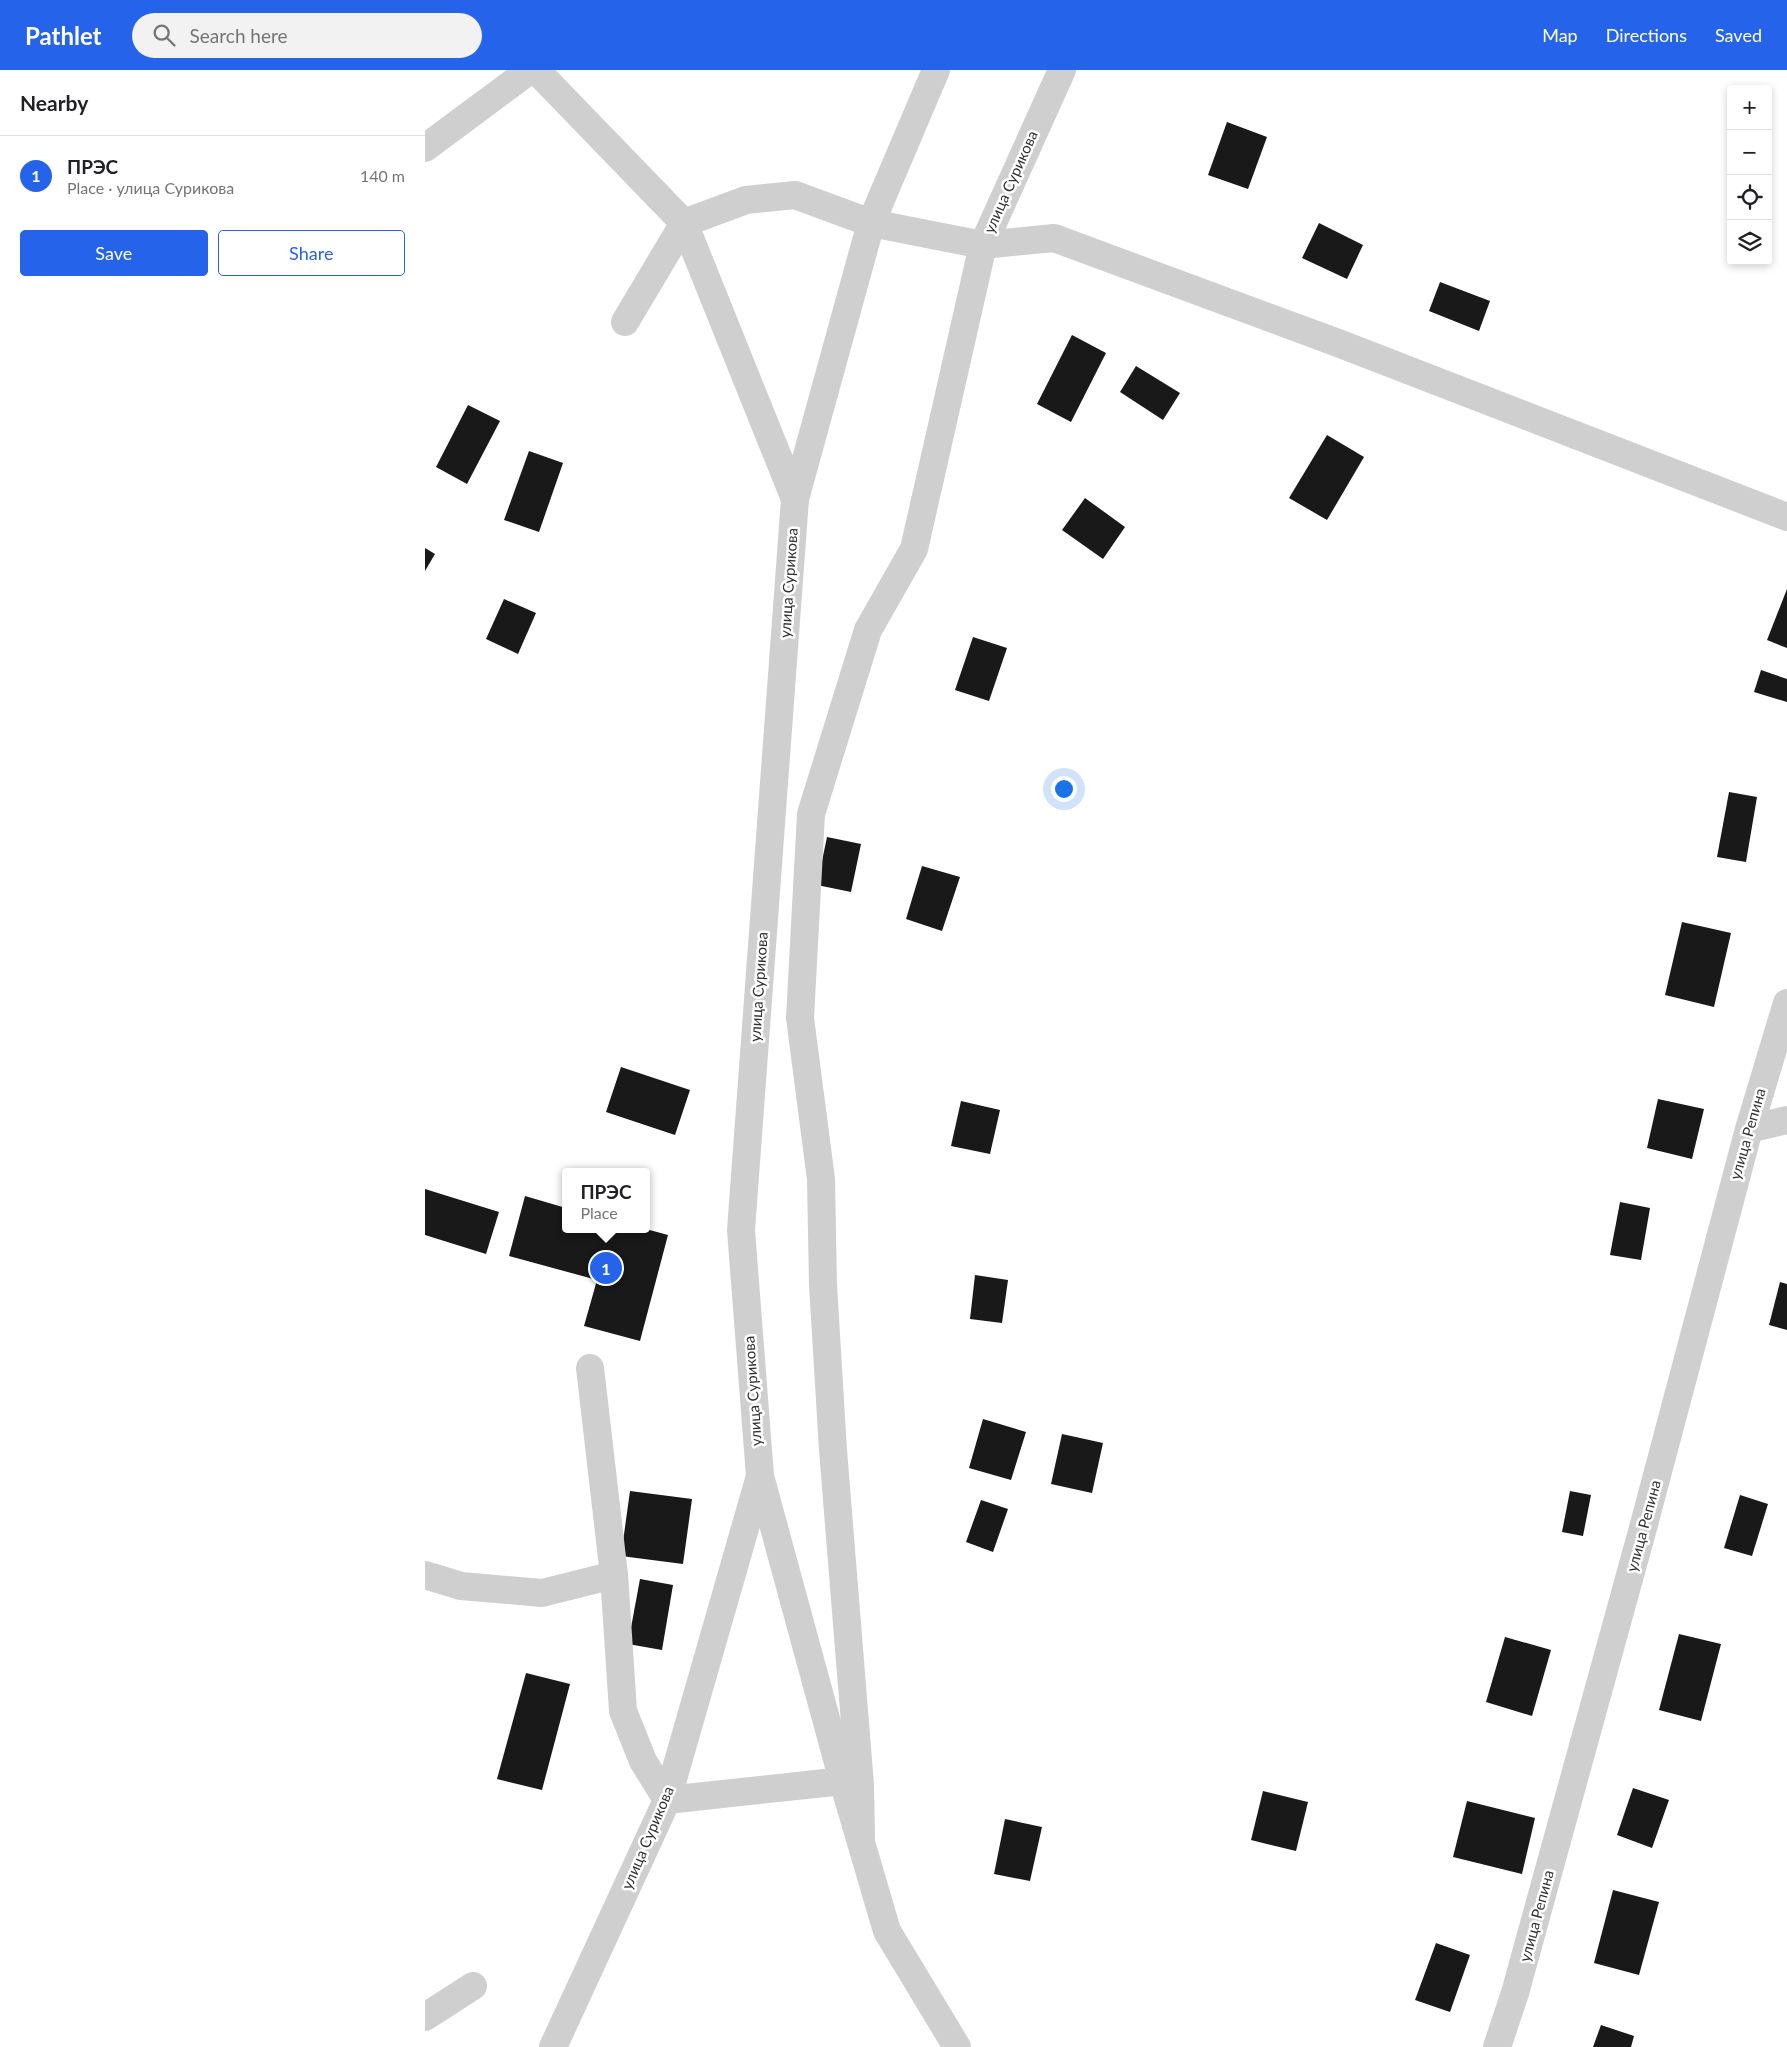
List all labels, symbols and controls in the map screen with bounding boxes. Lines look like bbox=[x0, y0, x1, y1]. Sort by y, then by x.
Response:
search box bbox=[132, 13, 482, 58]
text: Pathlet bbox=[25, 21, 102, 50]
icon: search bbox=[150, 21, 178, 49]
text: Search here bbox=[190, 24, 288, 47]
text: Map bbox=[1542, 24, 1578, 46]
text: Directions bbox=[1606, 24, 1687, 46]
text: Saved bbox=[1715, 24, 1762, 46]
map controls bbox=[1727, 85, 1772, 265]
button: + bbox=[1727, 85, 1772, 130]
text: Nearby bbox=[20, 90, 88, 115]
street label: улица Сурикова bbox=[979, 128, 1041, 236]
button: − bbox=[1727, 130, 1772, 175]
text: ПРЭС bbox=[67, 155, 118, 178]
text: 1 bbox=[31, 166, 41, 185]
text: 140 m bbox=[360, 166, 405, 185]
button: locate bbox=[1727, 175, 1772, 220]
text: Place · улица Сурикова bbox=[67, 178, 234, 197]
button: layers bbox=[1727, 220, 1772, 265]
button: Save bbox=[20, 230, 208, 276]
button: Share bbox=[218, 230, 405, 276]
street label: улица Сурикова bbox=[775, 527, 801, 639]
your location bbox=[1051, 776, 1077, 802]
street label: улица Сурикова bbox=[745, 931, 771, 1043]
street label: улица Репина bbox=[1725, 1086, 1769, 1182]
popup bbox=[562, 1168, 650, 1233]
text: ПРЭС bbox=[580, 1180, 632, 1203]
text: Place bbox=[580, 1203, 618, 1222]
pin: 1 bbox=[590, 1249, 622, 1287]
street label: улица Сурикова bbox=[739, 1335, 765, 1447]
street label: улица Репина bbox=[1622, 1478, 1664, 1574]
street label: улица Сурикова bbox=[617, 1783, 677, 1892]
street label: улица Репина bbox=[1515, 1868, 1557, 1964]

